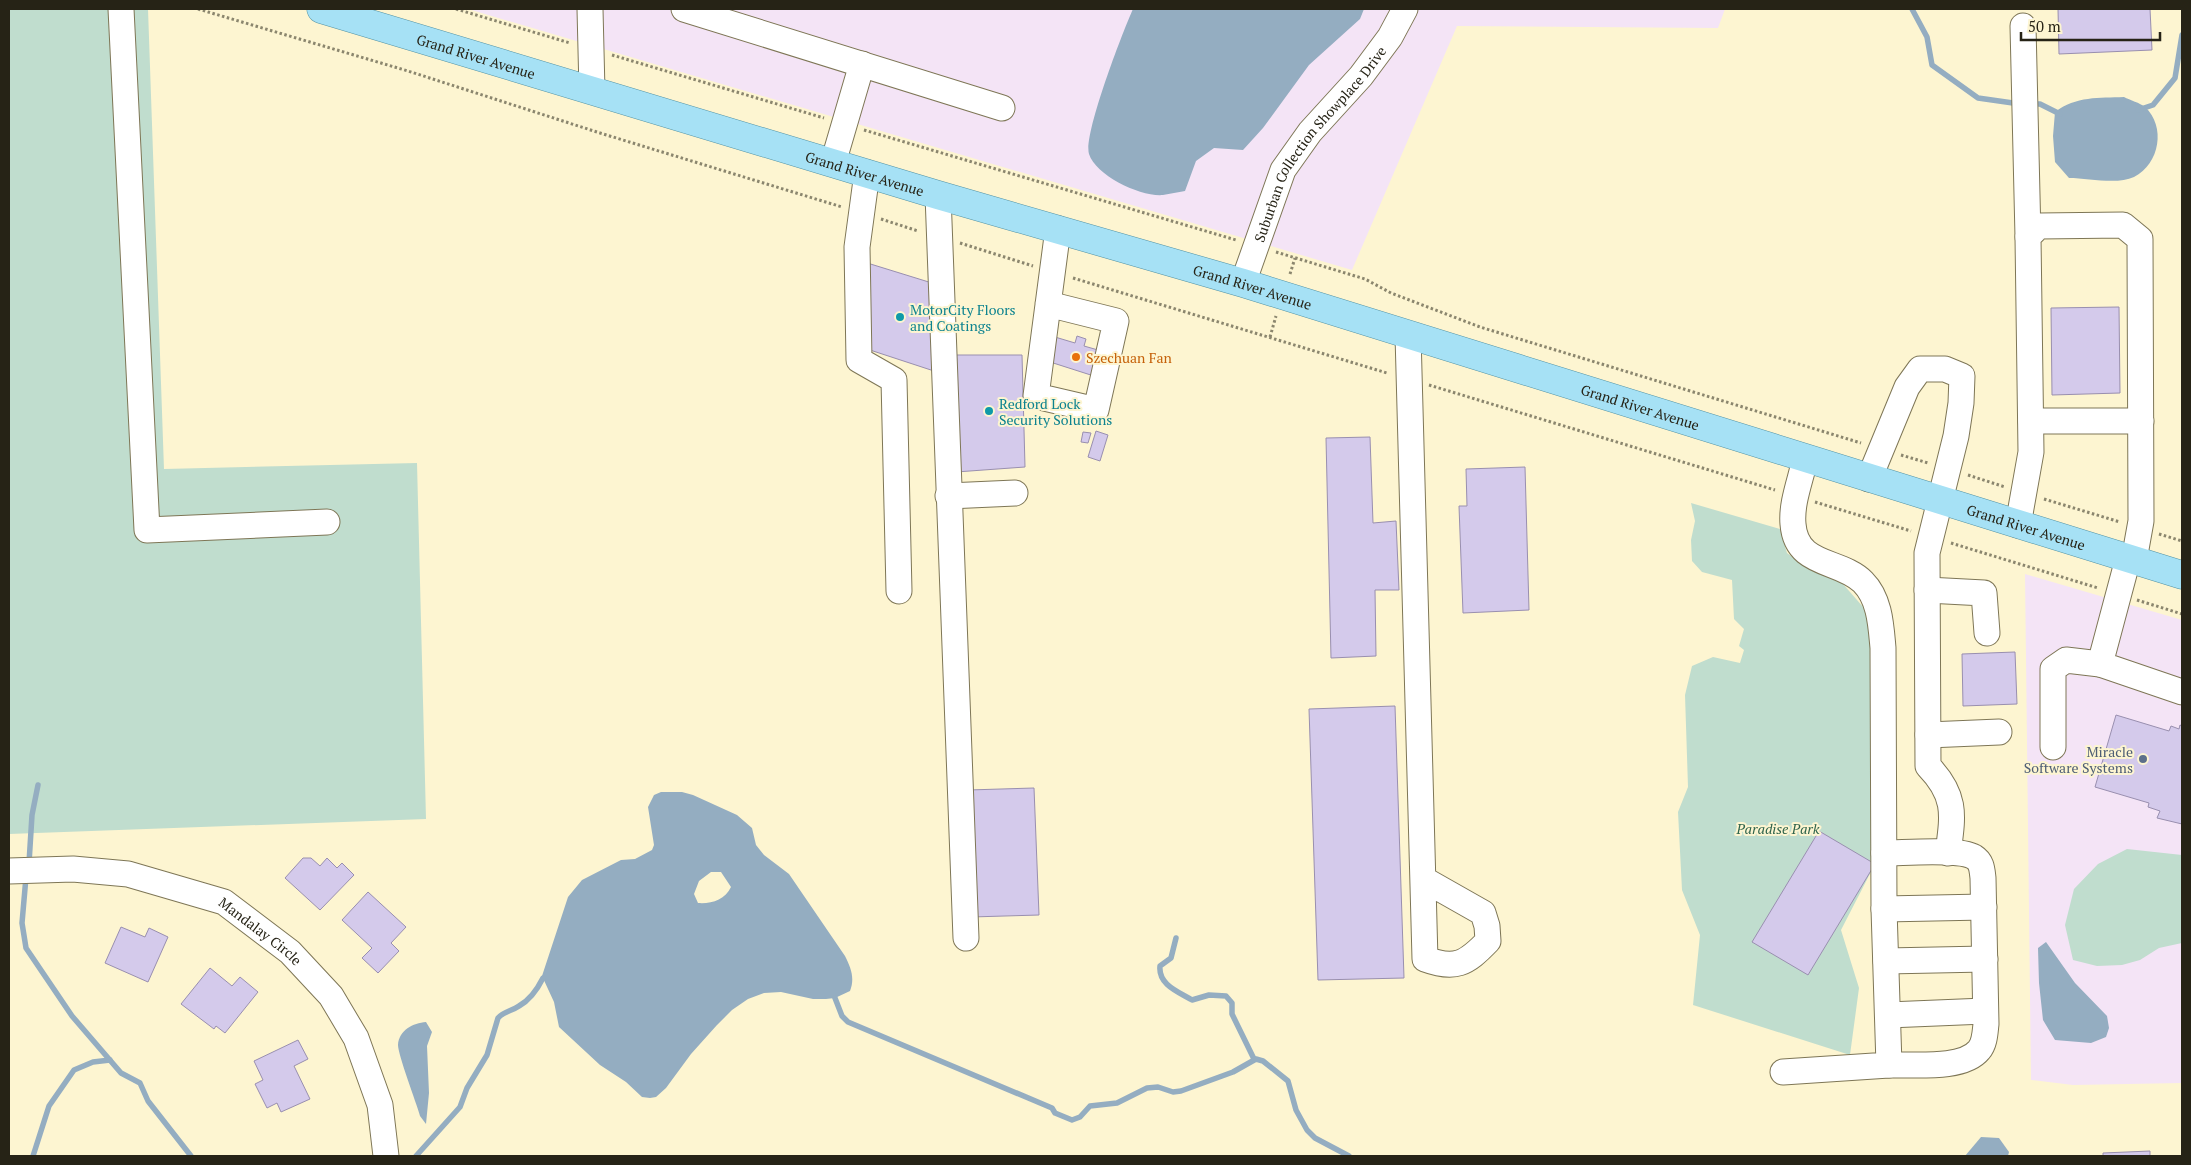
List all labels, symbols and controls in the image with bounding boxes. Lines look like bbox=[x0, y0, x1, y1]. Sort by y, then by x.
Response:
scale bar bbox=[2021, 10, 2160, 42]
text: 50 m bbox=[2028, 16, 2061, 36]
street label: Grand River Avenue bbox=[414, 29, 538, 83]
street label: Suburban Collection Showplace Drive bbox=[1249, 42, 1390, 244]
street label: Grand River Avenue bbox=[803, 146, 926, 200]
street label: Grand River Avenue bbox=[1191, 260, 1314, 313]
place label: MotorCity Floors and Coatings bbox=[910, 300, 1016, 335]
marker: MotorCity Floors and Coatings bbox=[894, 311, 906, 323]
place label: Szechuan Fan bbox=[1086, 348, 1172, 367]
marker: Szechuan Fan bbox=[1070, 351, 1082, 363]
street label: Grand River Avenue bbox=[1579, 379, 1702, 434]
place label: Redford Lock Security Solutions bbox=[999, 394, 1112, 429]
marker: Redford Lock Security Solutions bbox=[983, 405, 995, 417]
street label: Grand River Avenue bbox=[1965, 499, 2088, 554]
place label: Miracle Software Systems bbox=[2024, 742, 2133, 777]
marker: Miracle Software Systems bbox=[2137, 753, 2149, 765]
park label: Paradise Park bbox=[1735, 819, 1820, 838]
street label: Mandalay Circle bbox=[215, 892, 307, 969]

